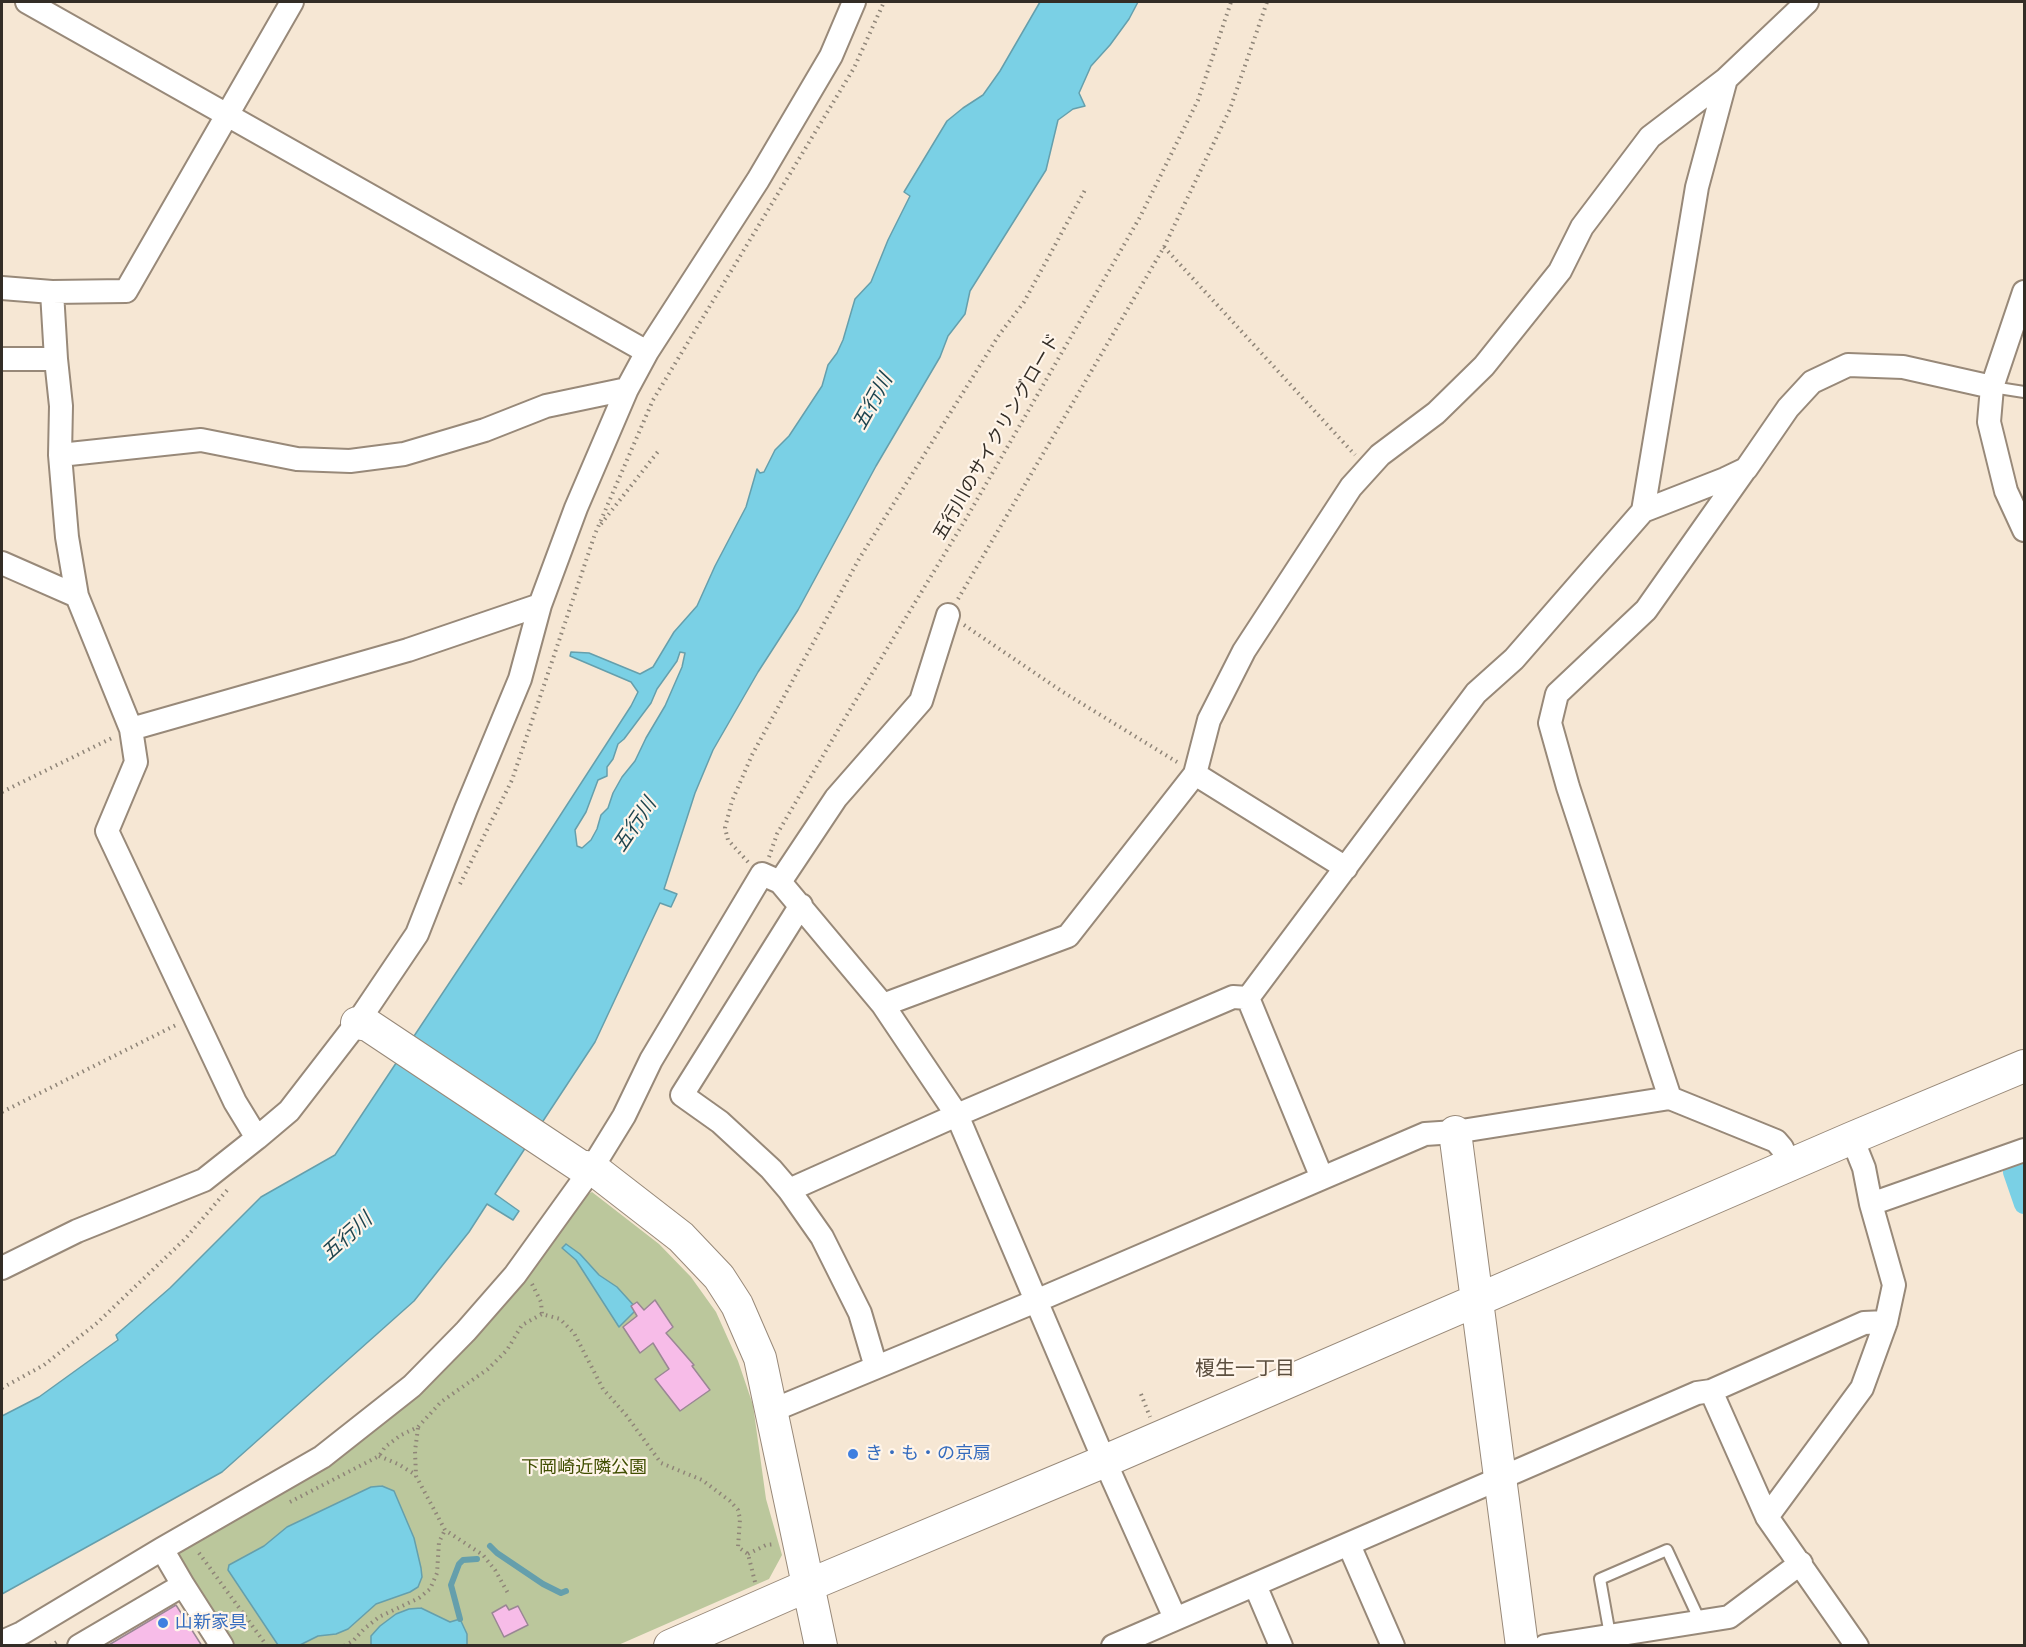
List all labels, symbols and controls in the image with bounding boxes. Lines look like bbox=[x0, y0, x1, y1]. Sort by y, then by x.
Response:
street label: 五行川のサイクリングロード bbox=[929, 330, 1065, 544]
water label: 五行川 bbox=[848, 370, 898, 434]
water label: 五行川 bbox=[608, 793, 662, 857]
water label: 五行川 bbox=[317, 1208, 377, 1266]
district label: 榎生一丁目 bbox=[1195, 1357, 1295, 1381]
place label: き・も・の京扇 bbox=[865, 1443, 991, 1465]
marker: き・も・の京扇 bbox=[846, 1447, 860, 1461]
park label: 下岡崎近隣公園 bbox=[521, 1457, 647, 1479]
place label: 山新家具 bbox=[175, 1612, 247, 1634]
marker: 山新家具 bbox=[156, 1616, 170, 1630]

